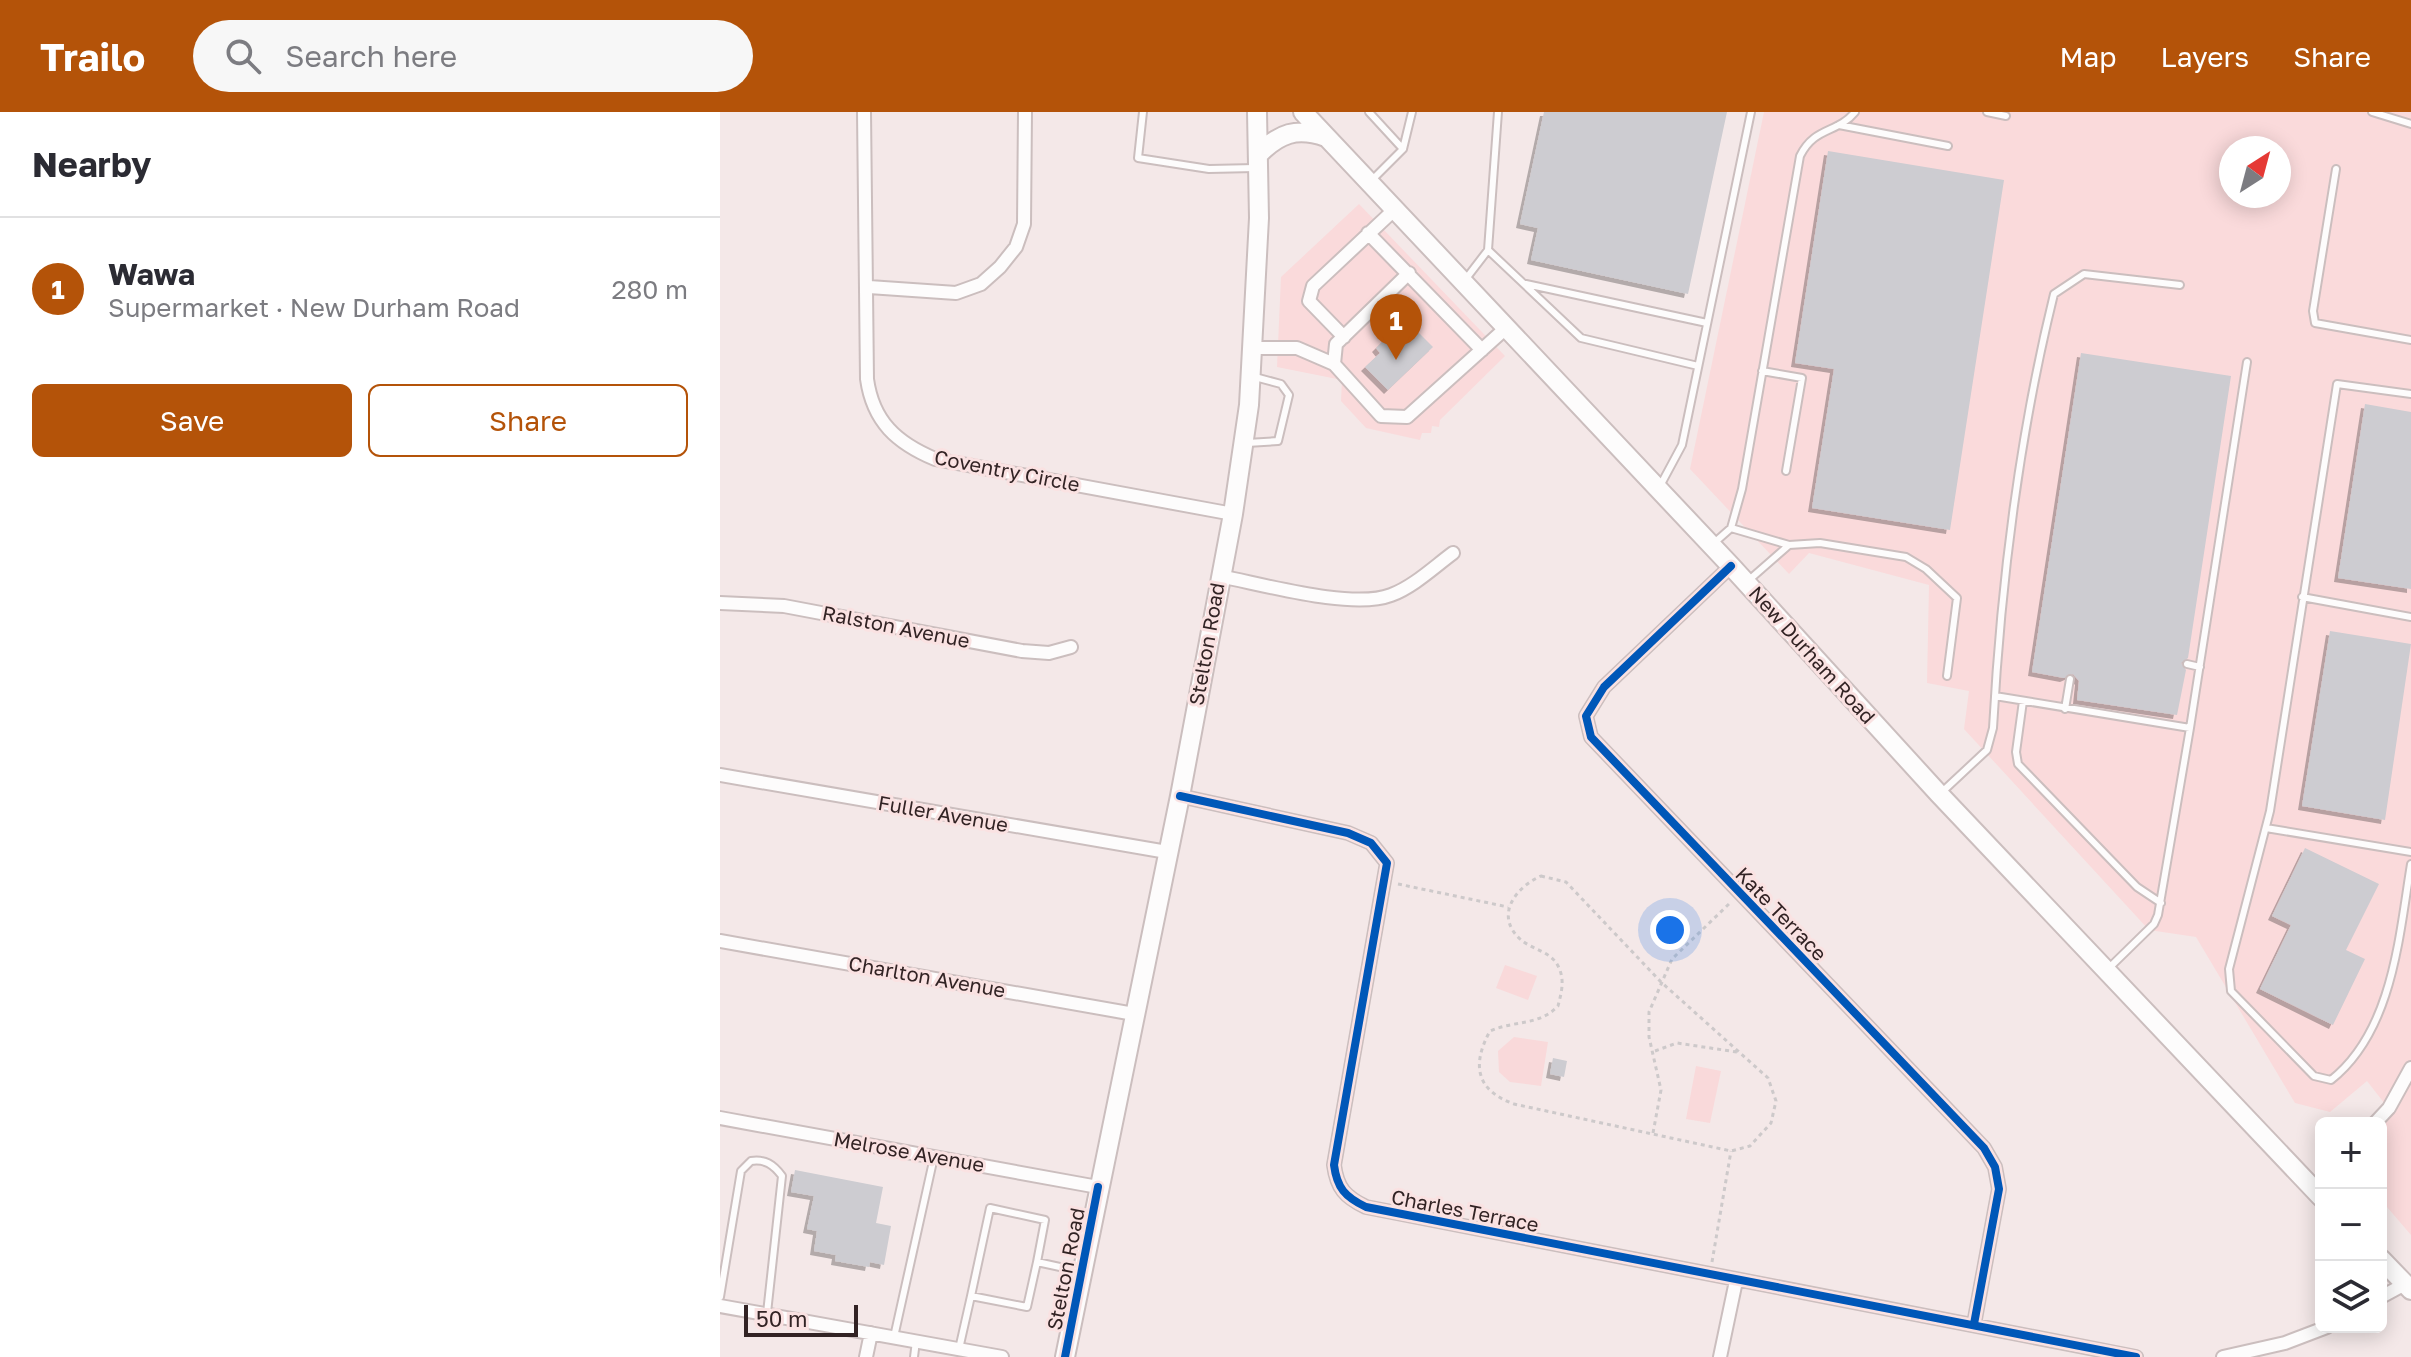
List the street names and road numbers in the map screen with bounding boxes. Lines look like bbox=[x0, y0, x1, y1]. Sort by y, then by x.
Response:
street label: Coventry Circle bbox=[932, 444, 1082, 496]
street label: Stelton Road bbox=[1183, 581, 1229, 707]
street label: New Durham Road bbox=[1745, 581, 1881, 728]
street label: Ralston Avenue bbox=[820, 600, 972, 652]
street label: Fuller Avenue bbox=[876, 790, 1010, 836]
street label: Kate Terrace bbox=[1731, 862, 1832, 965]
street label: Charlton Avenue bbox=[847, 950, 1008, 1002]
street label: Melrose Avenue bbox=[832, 1126, 986, 1176]
street label: Charles Terrace bbox=[1389, 1184, 1541, 1236]
street label: Stelton Road bbox=[1041, 1206, 1089, 1332]

